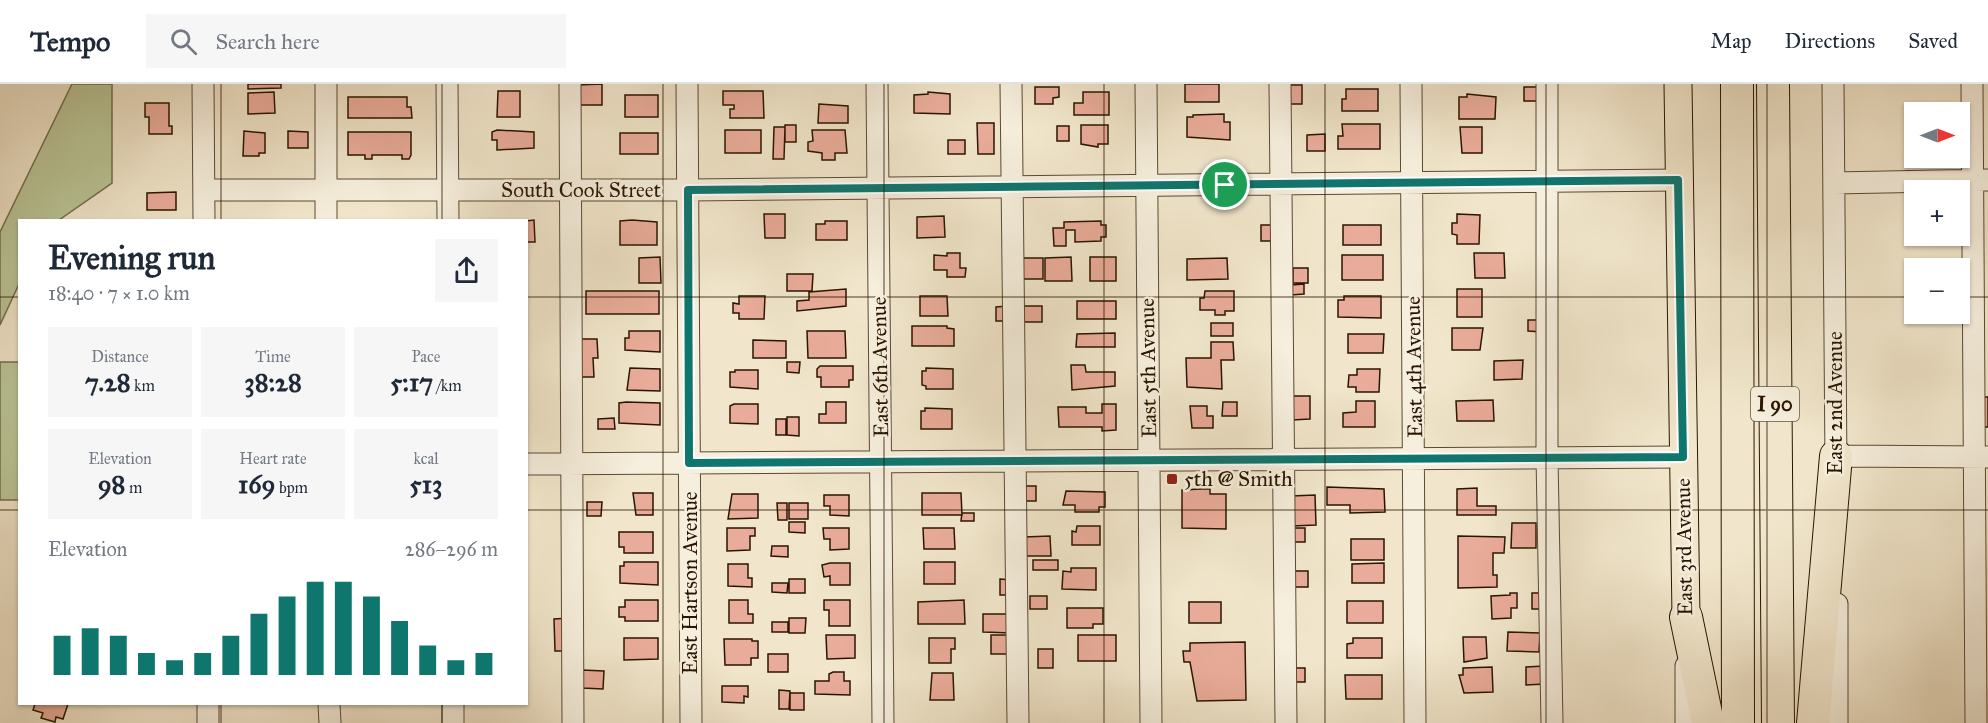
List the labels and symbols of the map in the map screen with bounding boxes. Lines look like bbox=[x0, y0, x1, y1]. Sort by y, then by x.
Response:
north arrow bbox=[1904, 102, 1970, 168]
pin bbox=[1199, 159, 1250, 210]
street label: South Cook Street bbox=[501, 177, 661, 203]
street label: East 6th Avenue bbox=[866, 296, 894, 438]
street label: East 4th Avenue bbox=[1400, 296, 1428, 438]
street label: East 5th Avenue bbox=[1134, 298, 1162, 438]
street label: East 2nd Avenue bbox=[1822, 331, 1848, 475]
road number: I 90 bbox=[1751, 387, 1799, 421]
place label: 5th @ Smith bbox=[1184, 466, 1293, 492]
marker: 5th @ Smith bbox=[1165, 472, 1179, 486]
street label: East 3rd Avenue bbox=[1670, 478, 1698, 616]
street label: East Hartson Avenue bbox=[677, 491, 703, 675]

